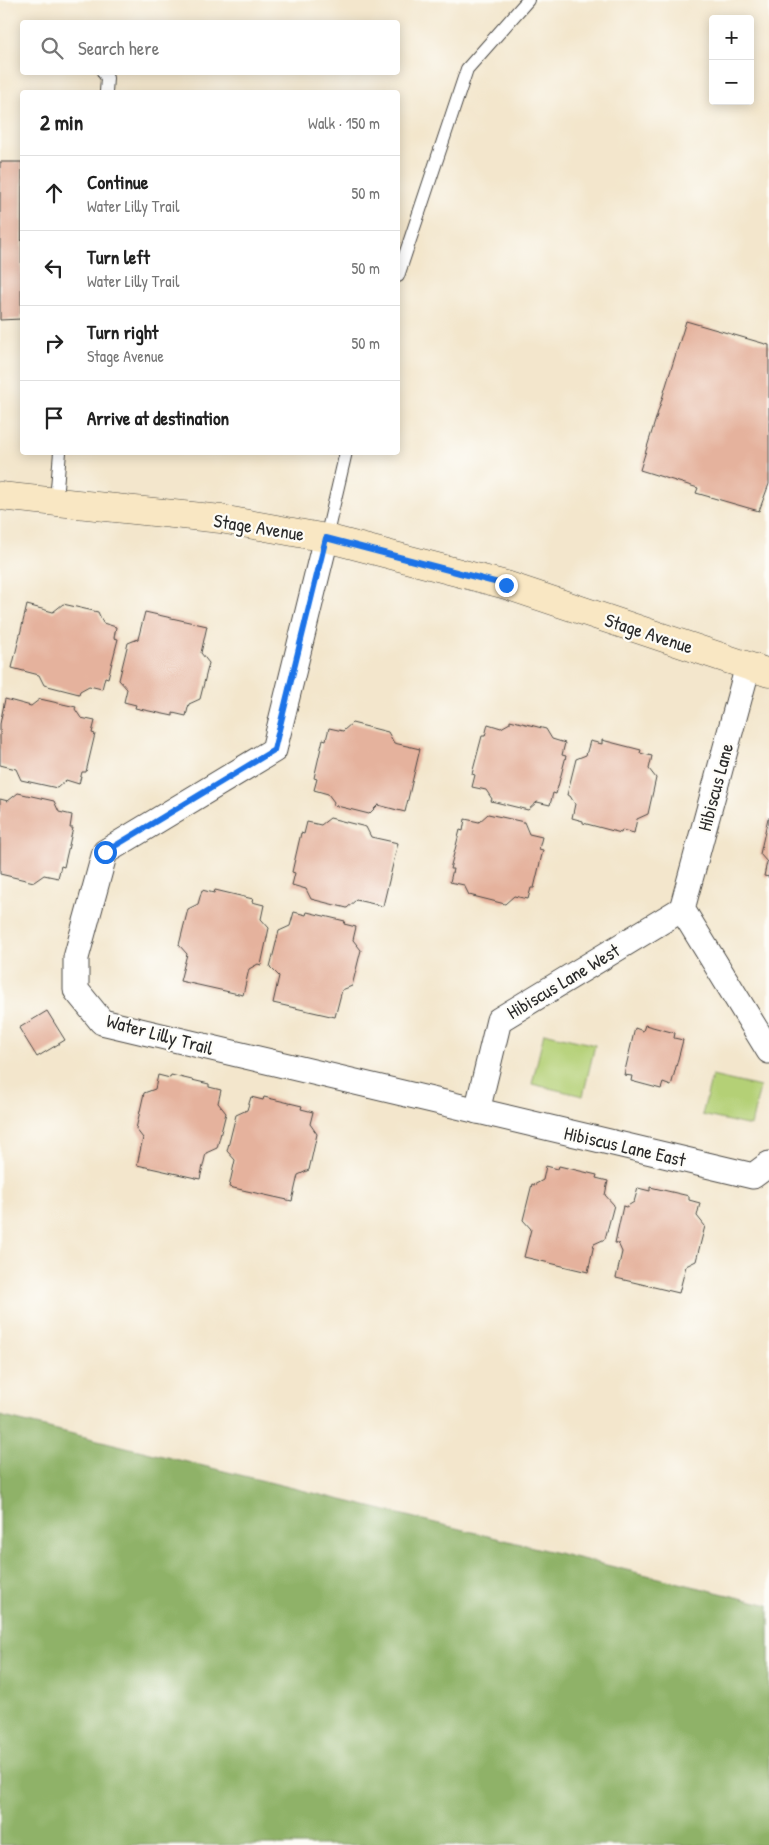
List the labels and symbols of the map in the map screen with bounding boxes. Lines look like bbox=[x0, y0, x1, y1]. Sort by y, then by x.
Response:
street label: Stage Avenue bbox=[212, 507, 307, 547]
route end bbox=[495, 574, 518, 597]
street label: Stage Avenue bbox=[602, 607, 697, 660]
street label: Hibiscus Lane bbox=[691, 740, 739, 834]
route start bbox=[94, 841, 117, 864]
street label: Hibiscus Lane West bbox=[502, 937, 625, 1025]
street label: Water Lilly Trail bbox=[104, 1007, 217, 1061]
street label: Hibiscus Lane East bbox=[562, 1119, 689, 1173]

